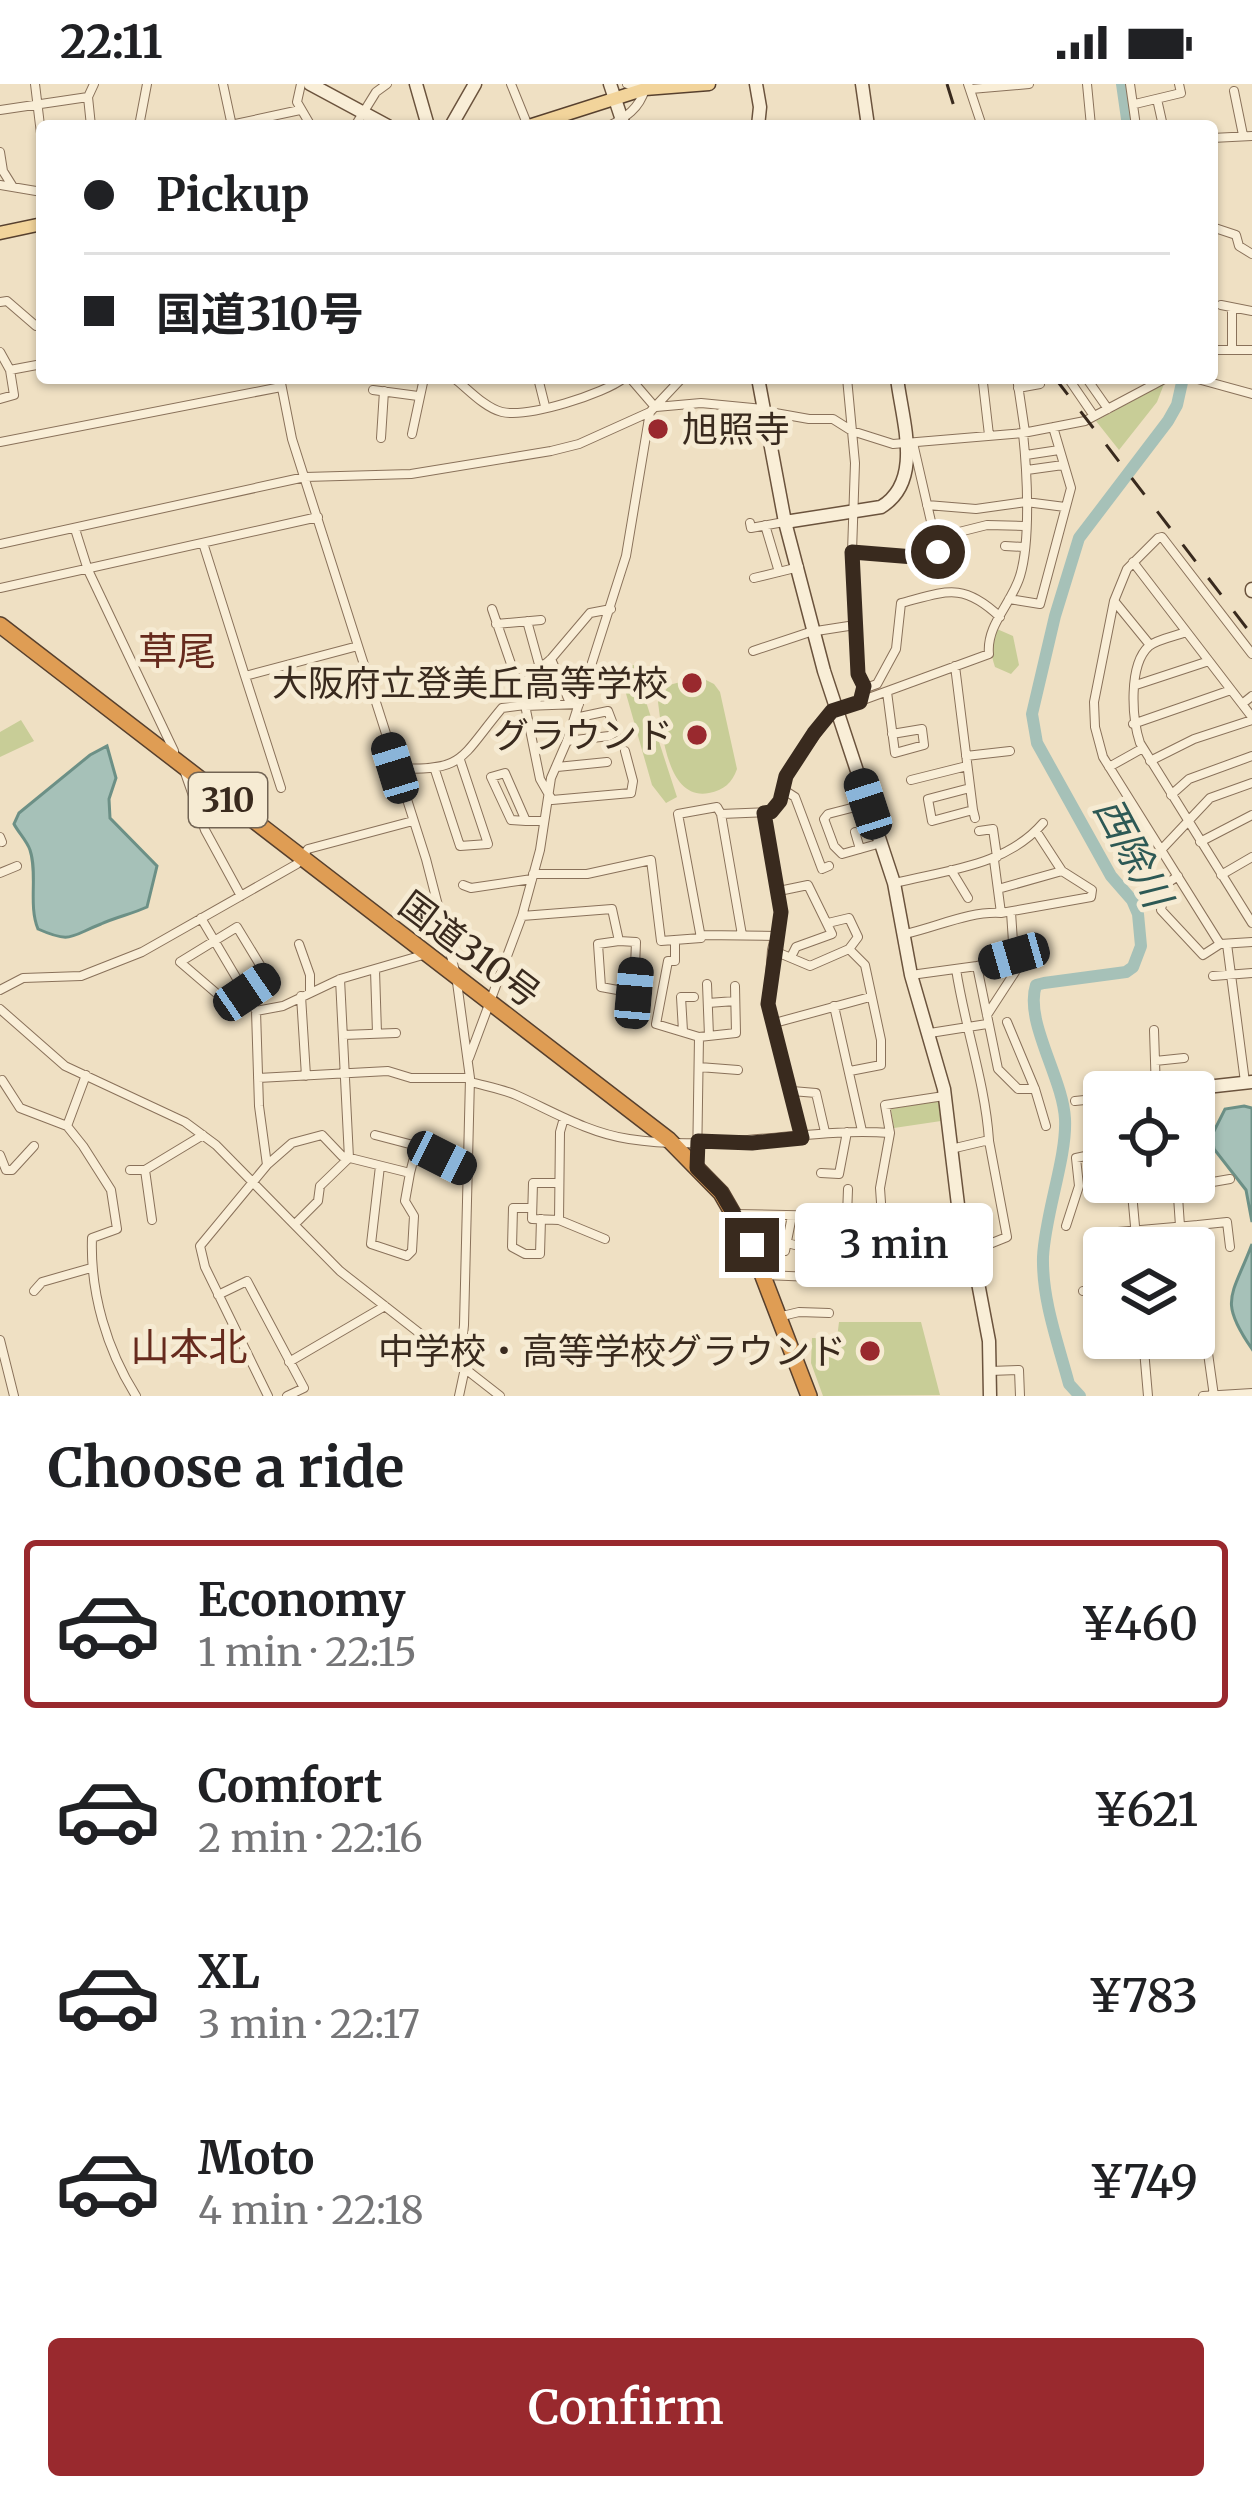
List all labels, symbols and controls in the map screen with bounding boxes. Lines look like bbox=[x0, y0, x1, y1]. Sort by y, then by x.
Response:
text: 22:11 bbox=[60, 14, 163, 70]
text: Pickup bbox=[156, 167, 310, 223]
text: 国道310号 bbox=[156, 286, 364, 342]
place label: 旭照寺 bbox=[682, 407, 790, 452]
marker: 旭照寺 bbox=[645, 416, 671, 442]
route start bbox=[911, 525, 965, 579]
district label: 草尾 bbox=[138, 627, 216, 676]
place label: 大阪府立登美丘高等学校 bbox=[272, 661, 668, 706]
marker: 大阪府立登美丘高等学校 bbox=[679, 670, 705, 696]
place label: グラウンド bbox=[493, 713, 673, 758]
marker: グラウンド bbox=[684, 722, 710, 748]
car bbox=[367, 728, 423, 808]
car bbox=[840, 764, 896, 844]
road number: 310 bbox=[189, 773, 267, 827]
water label: 西除川 bbox=[1083, 789, 1184, 919]
street label: 国道310号 bbox=[390, 882, 549, 1017]
car bbox=[974, 929, 1054, 983]
car bbox=[613, 956, 655, 1030]
car bbox=[207, 957, 287, 1027]
map controls bbox=[1083, 1071, 1215, 1359]
button: locate bbox=[1083, 1071, 1215, 1203]
car bbox=[402, 1126, 482, 1190]
callout: 3 min bbox=[794, 1203, 992, 1287]
route end bbox=[725, 1218, 779, 1272]
text: 3 min bbox=[839, 1220, 949, 1269]
button: layers bbox=[1083, 1227, 1215, 1359]
district label: 山本北 bbox=[130, 1323, 248, 1372]
place label: 中学校・高等学校グラウンド bbox=[378, 1329, 846, 1374]
marker: 中学校・高等学校グラウンド bbox=[857, 1338, 883, 1364]
text: Choose a ride bbox=[48, 1434, 404, 1502]
icon: car bbox=[54, 1570, 162, 1678]
text: Economy bbox=[198, 1572, 406, 1628]
text: ¥460 bbox=[1081, 1596, 1198, 1652]
text: 1 min · 22:15 bbox=[198, 1628, 417, 1677]
icon: car bbox=[54, 1756, 162, 1864]
text: Comfort bbox=[198, 1758, 382, 1814]
text: ¥621 bbox=[1093, 1782, 1198, 1838]
text: 2 min · 22:16 bbox=[198, 1814, 423, 1863]
icon: car bbox=[54, 1942, 162, 2050]
text: XL bbox=[198, 1944, 260, 2000]
text: ¥783 bbox=[1088, 1968, 1198, 2024]
text: 3 min · 22:17 bbox=[198, 2000, 420, 2049]
icon: car bbox=[54, 2128, 162, 2236]
text: Moto bbox=[198, 2130, 314, 2186]
text: ¥749 bbox=[1089, 2154, 1198, 2210]
text: 4 min · 22:18 bbox=[198, 2186, 424, 2235]
button: Confirm bbox=[48, 2338, 1204, 2476]

